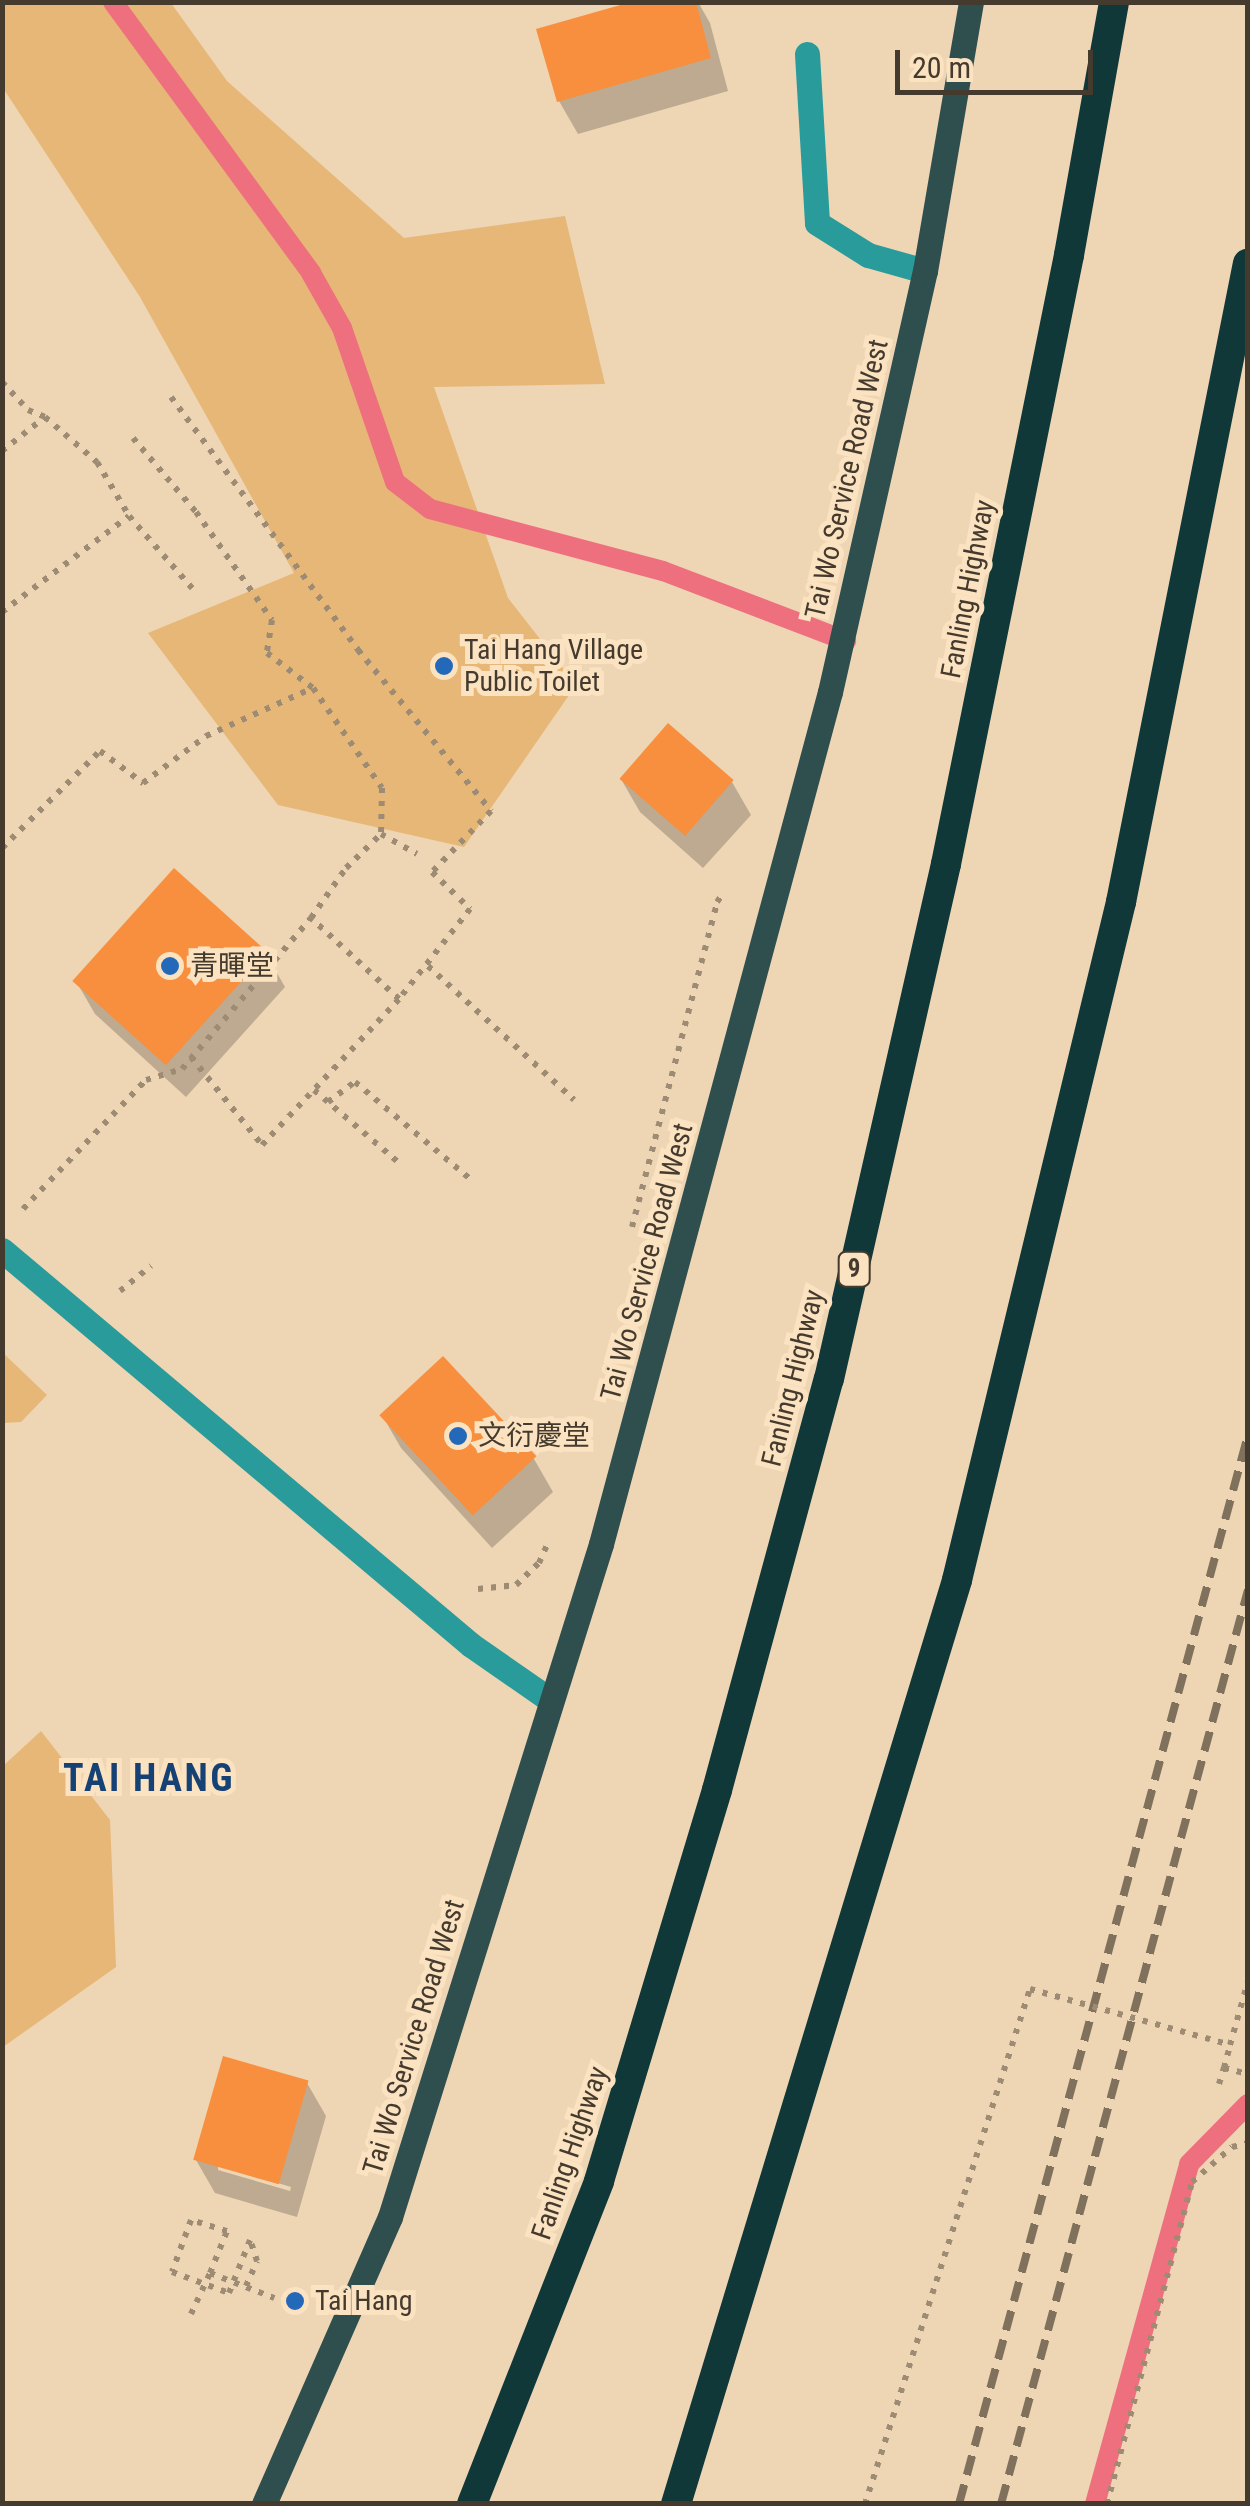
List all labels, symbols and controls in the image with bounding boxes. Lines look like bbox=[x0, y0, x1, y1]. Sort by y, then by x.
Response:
scale bar bbox=[900, 30, 1098, 92]
text: 20 m bbox=[912, 50, 971, 85]
street label: Tai Wo Service Road West bbox=[798, 336, 896, 622]
street label: Fanling Highway bbox=[934, 497, 1002, 681]
place label: Tai Hang Village Public Toilet bbox=[464, 633, 643, 699]
marker: Tai Hang Village Public Toilet bbox=[433, 655, 455, 677]
place label: 青暉堂 bbox=[190, 949, 274, 983]
marker: 青暉堂 bbox=[159, 955, 181, 977]
street label: Tai Wo Service Road West bbox=[594, 1120, 700, 1404]
road number: 9 bbox=[836, 1249, 872, 1289]
street label: Fanling Highway bbox=[755, 1286, 831, 1470]
place label: 文衍慶堂 bbox=[478, 1419, 590, 1453]
marker: 文衍慶堂 bbox=[447, 1425, 469, 1447]
district label: TAI HANG bbox=[63, 1756, 235, 1802]
street label: Tai Wo Service Road West bbox=[356, 1895, 472, 2179]
street label: Fanling Highway bbox=[525, 2062, 615, 2244]
place label: Tai Hang bbox=[315, 2284, 412, 2318]
marker: Tai Hang bbox=[284, 2290, 306, 2312]

